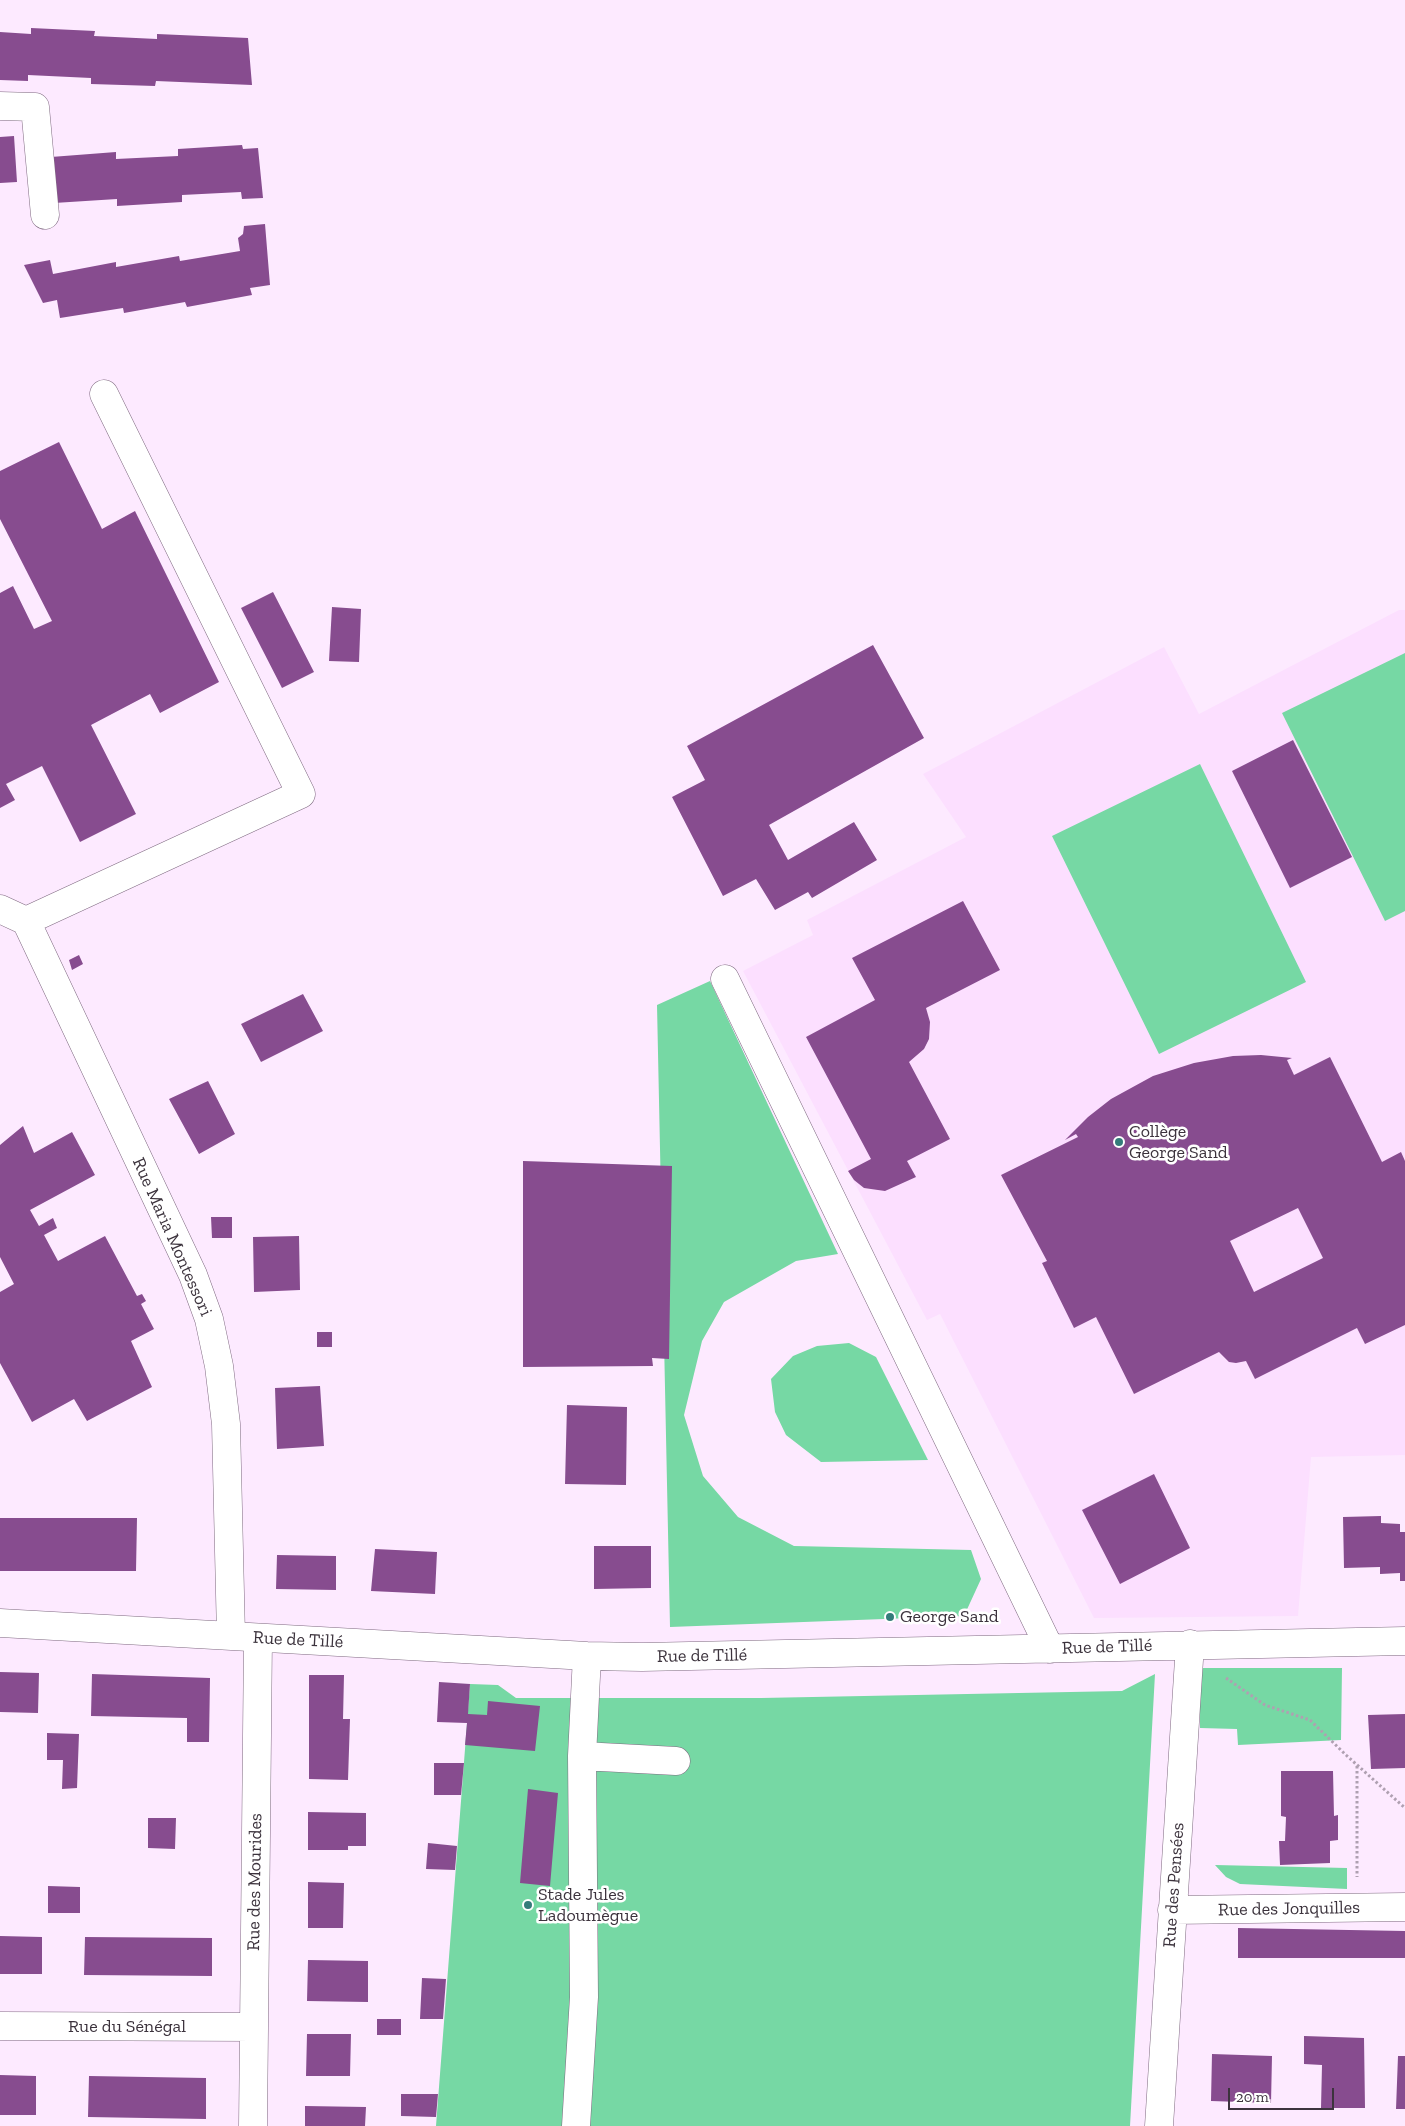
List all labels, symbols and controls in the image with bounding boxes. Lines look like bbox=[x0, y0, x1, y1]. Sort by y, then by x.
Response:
place label: Collège George Sand bbox=[1129, 1121, 1228, 1164]
marker: Collège George Sand bbox=[1113, 1136, 1125, 1148]
street label: Rue Maria Montessori bbox=[127, 1154, 217, 1320]
place label: George Sand bbox=[900, 1606, 999, 1628]
marker: George Sand bbox=[884, 1611, 896, 1623]
street label: Rue de Tillé bbox=[252, 1627, 344, 1653]
street label: Rue de Tillé bbox=[1061, 1635, 1153, 1659]
street label: Rue de Tillé bbox=[657, 1644, 747, 1668]
street label: Rue des Mourides bbox=[243, 1813, 267, 1951]
street label: Rue des Pensées bbox=[1159, 1822, 1189, 1948]
place label: Stade Jules Ladoumègue bbox=[538, 1884, 638, 1926]
street label: Rue des Jonquilles bbox=[1218, 1897, 1360, 1921]
marker: Stade Jules Ladoumègue bbox=[522, 1899, 534, 1911]
street label: Rue du Sénégal bbox=[68, 2016, 186, 2038]
scale bar bbox=[1230, 2078, 1336, 2110]
text: 20 m bbox=[1236, 2088, 1269, 2106]

